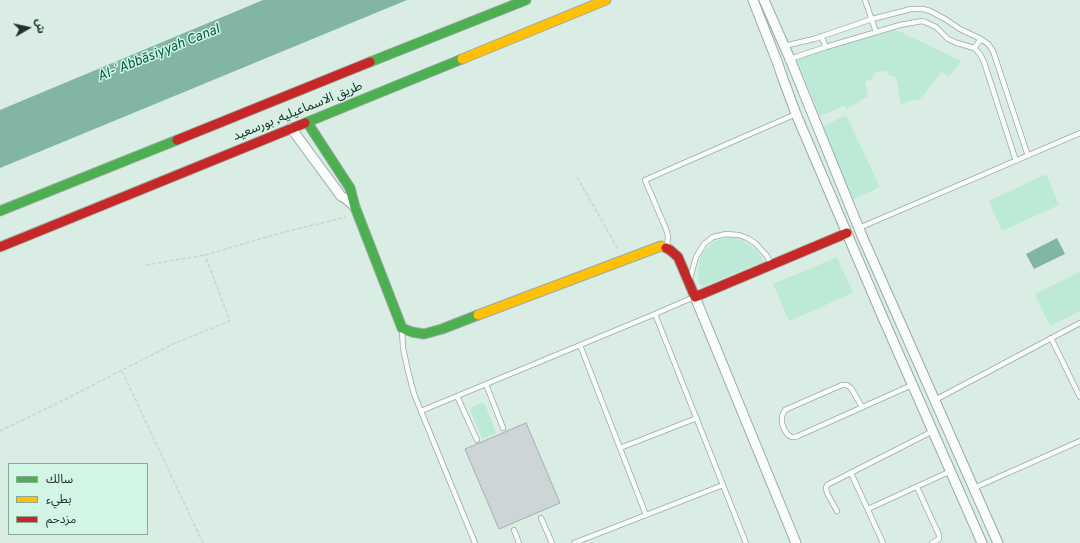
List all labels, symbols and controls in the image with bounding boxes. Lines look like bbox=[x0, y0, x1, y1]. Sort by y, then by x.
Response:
north arrow bbox=[8, 8, 48, 48]
text: ش bbox=[32, 18, 48, 35]
water label: Al-ʿAbbāsiyyah Canal bbox=[95, 22, 223, 86]
street label: طريق الاسماعيليه, بورسعيد bbox=[231, 79, 365, 145]
legend bbox=[8, 463, 148, 535]
text: سالك bbox=[46, 472, 73, 488]
text: بطيء bbox=[46, 492, 72, 508]
text: مزدحم bbox=[46, 512, 76, 528]

